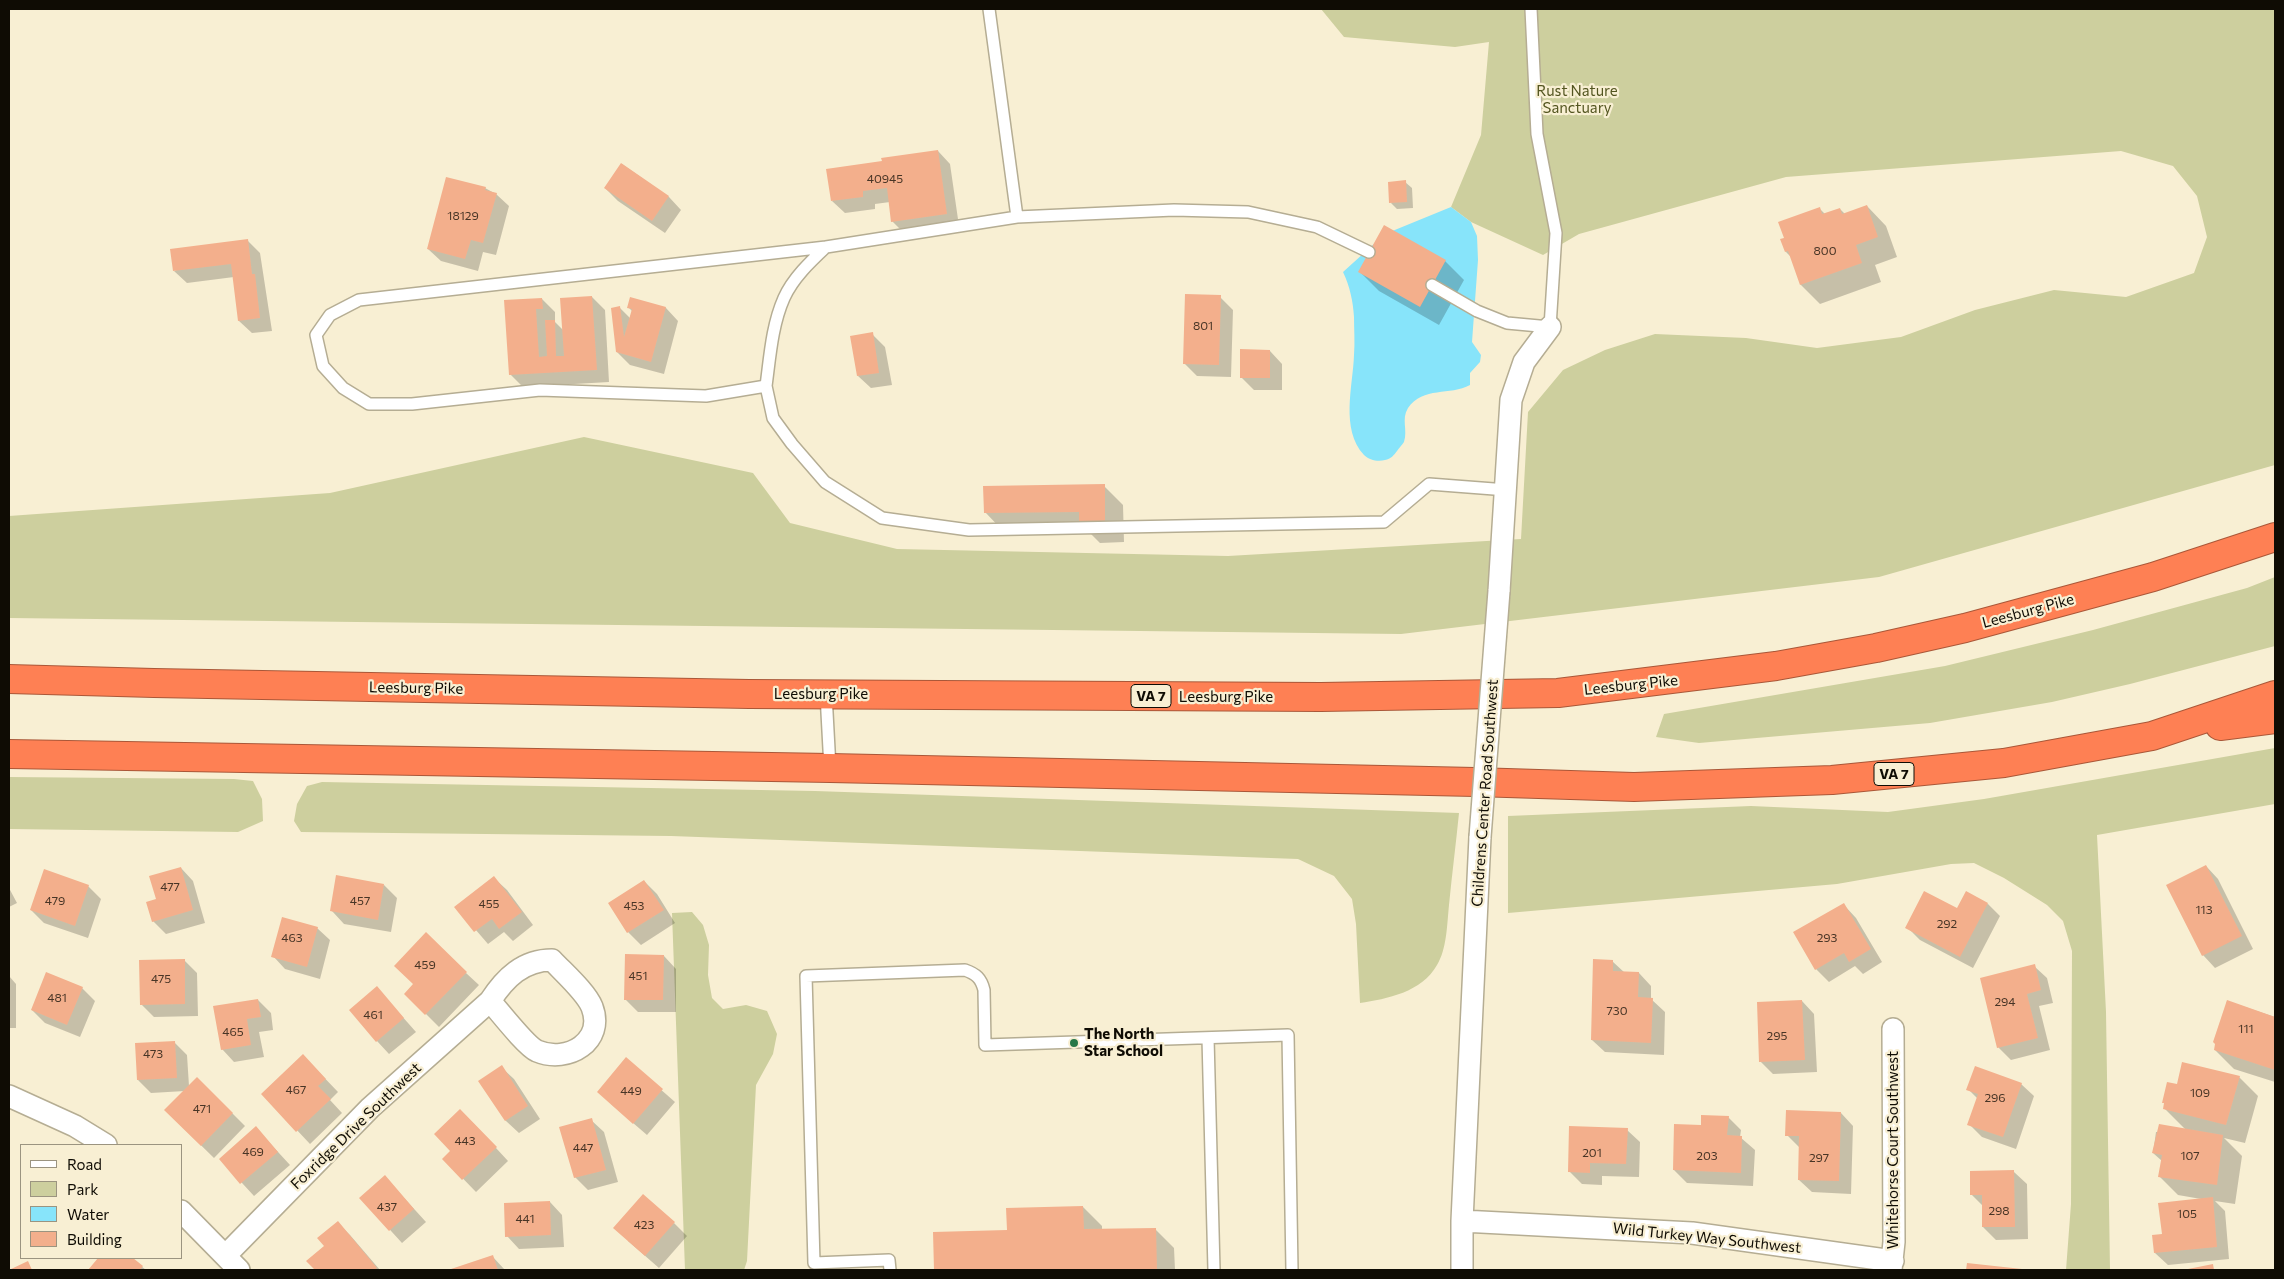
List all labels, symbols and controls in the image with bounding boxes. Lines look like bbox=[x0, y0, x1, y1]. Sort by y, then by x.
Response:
park label: Rust Nature Sanctuary bbox=[1536, 82, 1618, 117]
house number: 40945 bbox=[867, 172, 903, 186]
house number: 18129 bbox=[447, 209, 479, 223]
house number: 800 bbox=[1814, 244, 1836, 258]
house number: 801 bbox=[1193, 319, 1213, 333]
street label: Leesburg Pike bbox=[1980, 590, 2076, 632]
street label: Leesburg Pike bbox=[1583, 671, 1679, 699]
street label: Leesburg Pike bbox=[369, 678, 463, 698]
street label: Childrens Center Road Southwest bbox=[1468, 679, 1502, 907]
road number: VA 7 bbox=[1131, 684, 1171, 708]
street label: Leesburg Pike bbox=[774, 685, 868, 703]
street label: Leesburg Pike bbox=[1179, 688, 1273, 706]
road number: VA 7 bbox=[1874, 762, 1914, 786]
house number: 477 bbox=[160, 880, 180, 894]
house number: 479 bbox=[45, 894, 65, 908]
house number: 457 bbox=[350, 894, 370, 908]
house number: 455 bbox=[479, 897, 499, 911]
house number: 453 bbox=[624, 899, 644, 913]
house number: 113 bbox=[2195, 903, 2213, 917]
house number: 292 bbox=[1937, 917, 1957, 931]
house number: 463 bbox=[281, 931, 303, 945]
house number: 293 bbox=[1817, 931, 1837, 945]
house number: 459 bbox=[414, 958, 436, 972]
house number: 451 bbox=[628, 969, 648, 983]
house number: 475 bbox=[151, 972, 171, 986]
house number: 481 bbox=[47, 991, 67, 1005]
house number: 294 bbox=[1994, 995, 2016, 1009]
house number: 730 bbox=[1606, 1004, 1628, 1018]
house number: 461 bbox=[363, 1008, 383, 1022]
house number: 111 bbox=[2238, 1022, 2254, 1036]
house number: 465 bbox=[222, 1025, 244, 1039]
place label: The North Star School bbox=[1084, 1025, 1163, 1060]
house number: 295 bbox=[1767, 1029, 1787, 1043]
marker: The North Star School bbox=[1068, 1037, 1080, 1049]
house number: 473 bbox=[143, 1047, 163, 1061]
street label: Whitehorse Court Southwest bbox=[1884, 1051, 1902, 1249]
street label: Foxridge Drive Southwest bbox=[287, 1059, 425, 1193]
house number: 467 bbox=[286, 1083, 306, 1097]
house number: 449 bbox=[620, 1084, 642, 1098]
house number: 109 bbox=[2190, 1086, 2210, 1100]
house number: 296 bbox=[1984, 1091, 2006, 1105]
house number: 471 bbox=[193, 1102, 211, 1116]
house number: 443 bbox=[454, 1134, 476, 1148]
house number: 447 bbox=[573, 1141, 593, 1155]
legend bbox=[20, 1144, 182, 1259]
house number: 469 bbox=[242, 1145, 264, 1159]
house number: 201 bbox=[1582, 1146, 1602, 1160]
house number: 203 bbox=[1696, 1149, 1718, 1163]
house number: 107 bbox=[2180, 1149, 2200, 1163]
house number: 297 bbox=[1809, 1151, 1829, 1165]
text: Road bbox=[67, 1155, 102, 1173]
text: Park bbox=[67, 1180, 98, 1198]
house number: 437 bbox=[377, 1200, 397, 1214]
house number: 298 bbox=[1988, 1204, 2010, 1218]
text: Water bbox=[67, 1205, 109, 1223]
house number: 105 bbox=[2177, 1207, 2197, 1221]
house number: 441 bbox=[515, 1212, 535, 1226]
house number: 423 bbox=[634, 1218, 654, 1232]
street label: Wild Turkey Way Southwest bbox=[1612, 1219, 1802, 1257]
text: Building bbox=[67, 1230, 122, 1248]

